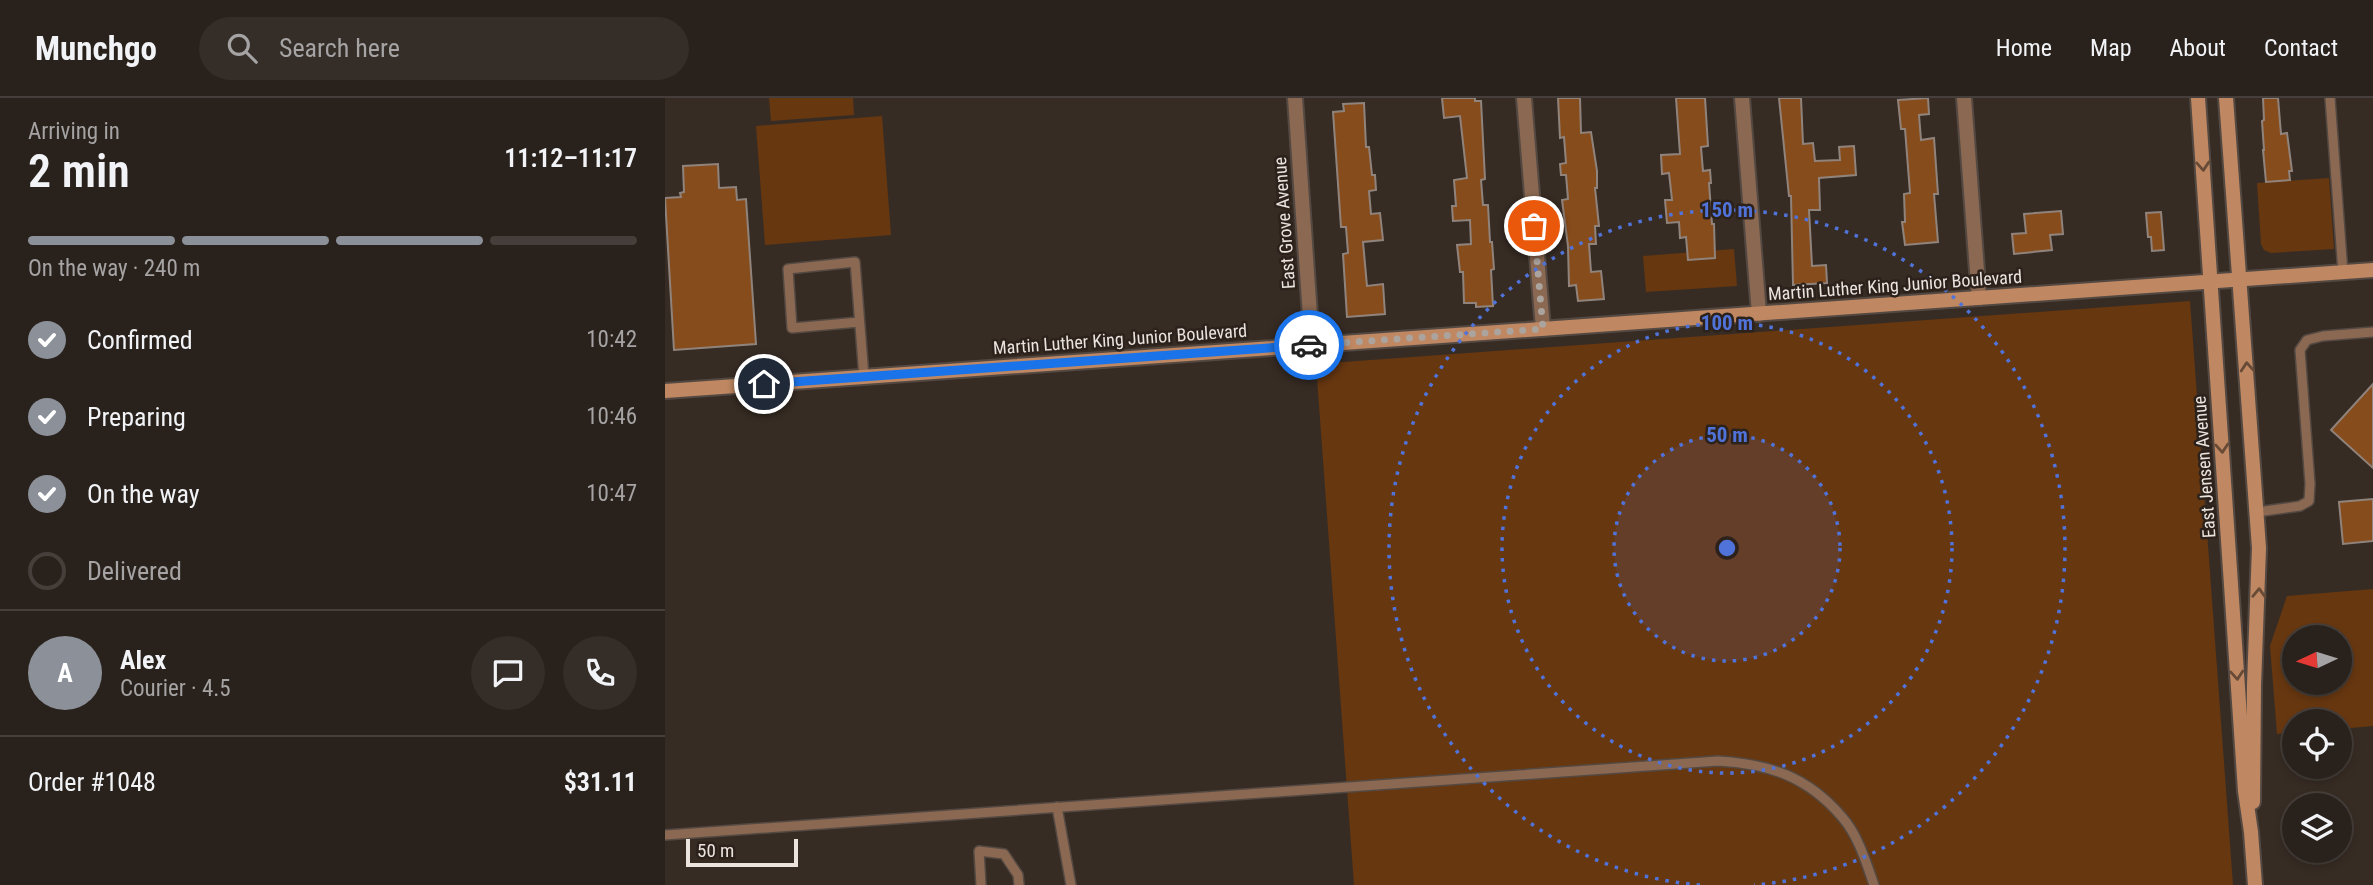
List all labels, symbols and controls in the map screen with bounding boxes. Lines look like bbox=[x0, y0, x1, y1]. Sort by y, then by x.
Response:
search box bbox=[199, 17, 689, 80]
text: Munchgo bbox=[35, 29, 157, 68]
icon: search bbox=[223, 29, 261, 67]
text: Search here bbox=[279, 33, 400, 63]
text: Home bbox=[1996, 34, 2052, 62]
text: Map bbox=[2090, 34, 2132, 62]
text: About bbox=[2170, 34, 2226, 62]
text: Contact bbox=[2264, 34, 2338, 62]
text: Arriving in bbox=[28, 118, 120, 145]
text: 11:12–11:17 bbox=[504, 143, 637, 173]
text: 2 min bbox=[28, 144, 130, 198]
street label: East Grove Avenue bbox=[1269, 156, 1299, 290]
one-way arrow bbox=[2195, 161, 2210, 172]
pin bbox=[1504, 196, 1564, 256]
text: 150 m bbox=[1701, 198, 1753, 222]
icon: bag bbox=[1515, 207, 1553, 245]
text: On the way · 240 m bbox=[28, 255, 200, 282]
street label: Martin Luther King Junior Boulevard bbox=[1767, 266, 2023, 304]
courier bbox=[1274, 310, 1344, 380]
text: 100 m bbox=[1701, 311, 1753, 335]
street label: Martin Luther King Junior Boulevard bbox=[992, 320, 1248, 358]
icon: check bbox=[28, 321, 66, 359]
text: Confirmed bbox=[87, 325, 193, 355]
text: 10:42 bbox=[586, 326, 637, 353]
icon: car bbox=[1290, 326, 1328, 364]
pin bbox=[734, 354, 794, 414]
one-way arrow bbox=[2240, 362, 2255, 373]
icon: home bbox=[745, 365, 783, 403]
street label: East Jensen Avenue bbox=[2189, 395, 2219, 539]
icon: check bbox=[28, 398, 66, 436]
text: Preparing bbox=[87, 402, 186, 432]
text: 10:46 bbox=[586, 403, 637, 430]
text: 50 m bbox=[1706, 423, 1748, 447]
one-way arrow bbox=[2214, 443, 2229, 454]
icon: check bbox=[28, 475, 66, 513]
text: On the way bbox=[87, 479, 200, 509]
text: 10:47 bbox=[586, 480, 637, 507]
centre of rings bbox=[1715, 536, 1739, 560]
text: Delivered bbox=[87, 556, 182, 586]
one-way arrow bbox=[2251, 587, 2266, 598]
north arrow bbox=[2282, 625, 2352, 695]
map controls bbox=[2282, 625, 2352, 863]
button: chat bbox=[471, 636, 545, 710]
button: phone bbox=[563, 636, 637, 710]
text: Alex bbox=[120, 645, 166, 675]
text: A bbox=[57, 658, 73, 688]
one-way arrow bbox=[2229, 670, 2244, 681]
text: Courier · 4.5 bbox=[120, 675, 231, 702]
button: locate bbox=[2282, 709, 2352, 779]
text: Order #1048 bbox=[28, 767, 156, 797]
text: $31.11 bbox=[564, 767, 637, 797]
button: layers bbox=[2282, 793, 2352, 863]
scale bar bbox=[686, 836, 798, 868]
text: 50 m bbox=[697, 839, 734, 862]

